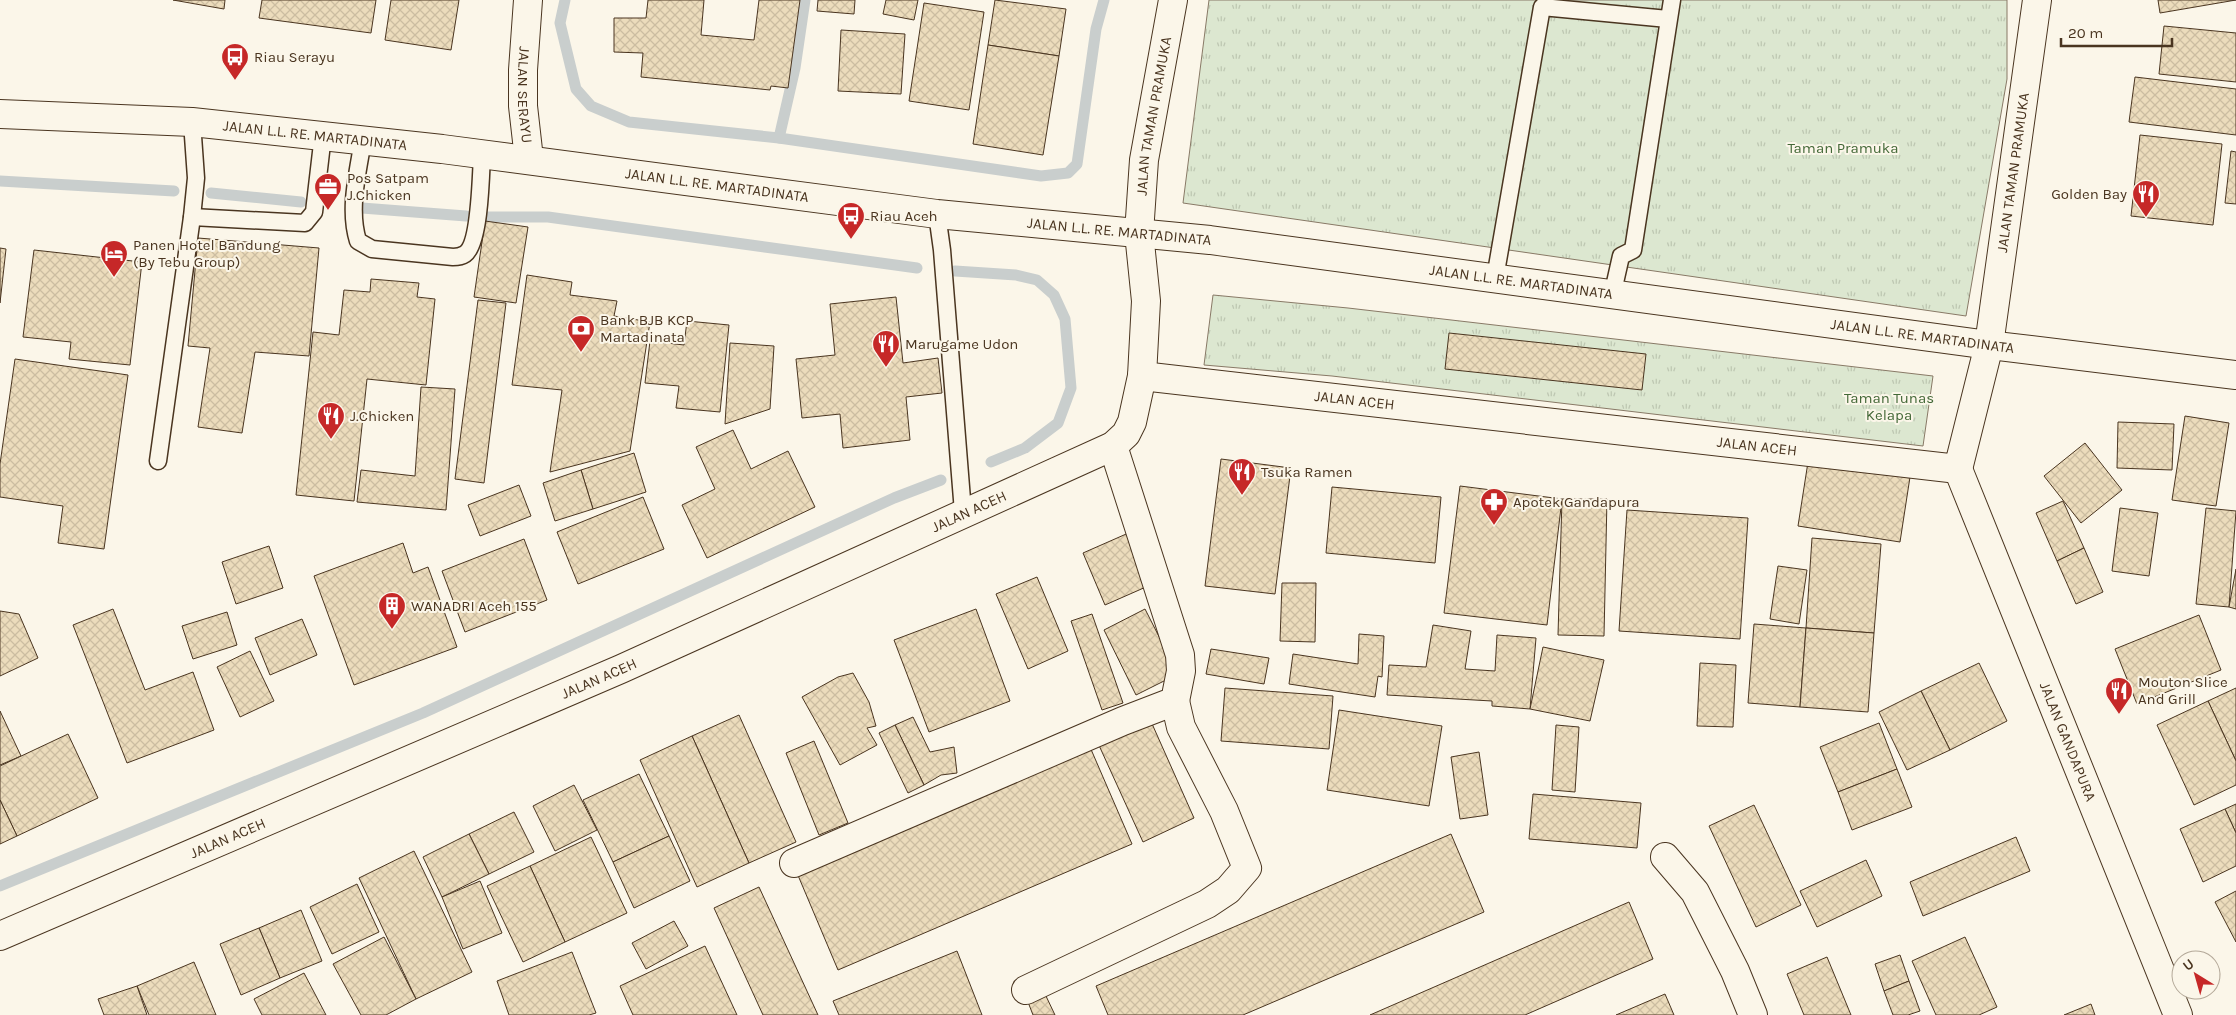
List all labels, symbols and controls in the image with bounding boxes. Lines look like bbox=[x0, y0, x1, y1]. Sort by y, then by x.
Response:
scale bar bbox=[2061, 15, 2172, 47]
text: 20 m bbox=[2068, 24, 2103, 42]
street label: JALAN TAMAN PRAMUKA bbox=[1133, 35, 1175, 196]
bus stop icon: Riau Serayu bbox=[220, 42, 250, 81]
street label: JALAN SERAYU bbox=[514, 46, 536, 144]
place label: Riau Serayu bbox=[254, 48, 335, 66]
street label: JALAN TAMAN PRAMUKA bbox=[1993, 91, 2033, 254]
street label: JALAN L.L. RE. MARTADINATA bbox=[222, 116, 408, 154]
park label: Taman Pramuka bbox=[1787, 139, 1899, 157]
street label: JALAN L.L. RE. MARTADINATA bbox=[624, 164, 810, 206]
place label: Pos Satpam J.Chicken bbox=[347, 169, 429, 204]
office icon: Pos Satpam J.Chicken bbox=[313, 172, 343, 211]
restaurant icon: Golden Bay bbox=[2131, 179, 2161, 218]
place label: Golden Bay bbox=[2051, 185, 2127, 203]
bus stop icon: Riau Aceh bbox=[836, 201, 866, 240]
place label: Riau Aceh bbox=[870, 207, 938, 225]
street label: JALAN L.L. RE. MARTADINATA bbox=[1026, 214, 1213, 249]
place label: Panen Hotel Bandung (By Tebu Group) bbox=[133, 236, 281, 271]
hotel icon: Panen Hotel Bandung (By Tebu Group) bbox=[99, 239, 129, 278]
street label: JALAN L.L. RE. MARTADINATA bbox=[1428, 261, 1614, 303]
place label: Bank BJB KCP Martadinata bbox=[600, 311, 694, 346]
bank icon: Bank BJB KCP Martadinata bbox=[566, 314, 596, 353]
street label: JALAN L.L. RE. MARTADINATA bbox=[1830, 315, 2016, 357]
restaurant icon: Marugame Udon bbox=[871, 329, 901, 368]
place label: Marugame Udon bbox=[905, 335, 1018, 353]
street label: JALAN ACEH bbox=[1314, 387, 1396, 414]
park label: Taman Tunas Kelapa bbox=[1844, 389, 1934, 424]
restaurant icon: J.Chicken bbox=[316, 401, 346, 440]
place label: J.Chicken bbox=[350, 407, 414, 425]
street label: JALAN ACEH bbox=[1716, 433, 1798, 460]
restaurant icon: Tsuka Ramen bbox=[1227, 457, 1257, 496]
place label: Tsuka Ramen bbox=[1261, 463, 1353, 481]
street label: JALAN ACEH bbox=[929, 486, 1009, 536]
pharmacy icon: Apotek Gandapura bbox=[1479, 487, 1509, 526]
place label: Apotek Gandapura bbox=[1513, 493, 1640, 511]
building icon: WANADRI Aceh 155 bbox=[377, 591, 407, 630]
place label: WANADRI Aceh 155 bbox=[411, 597, 537, 615]
street label: JALAN ACEH bbox=[558, 654, 640, 703]
place label: Mouton Slice And Grill bbox=[2138, 673, 2228, 708]
restaurant icon: Mouton Slice And Grill bbox=[2104, 676, 2134, 715]
street label: JALAN GANDAPURA bbox=[2036, 679, 2100, 804]
street label: JALAN ACEH bbox=[187, 814, 268, 862]
north arrow bbox=[2171, 950, 2221, 1000]
text: U bbox=[2179, 955, 2197, 975]

